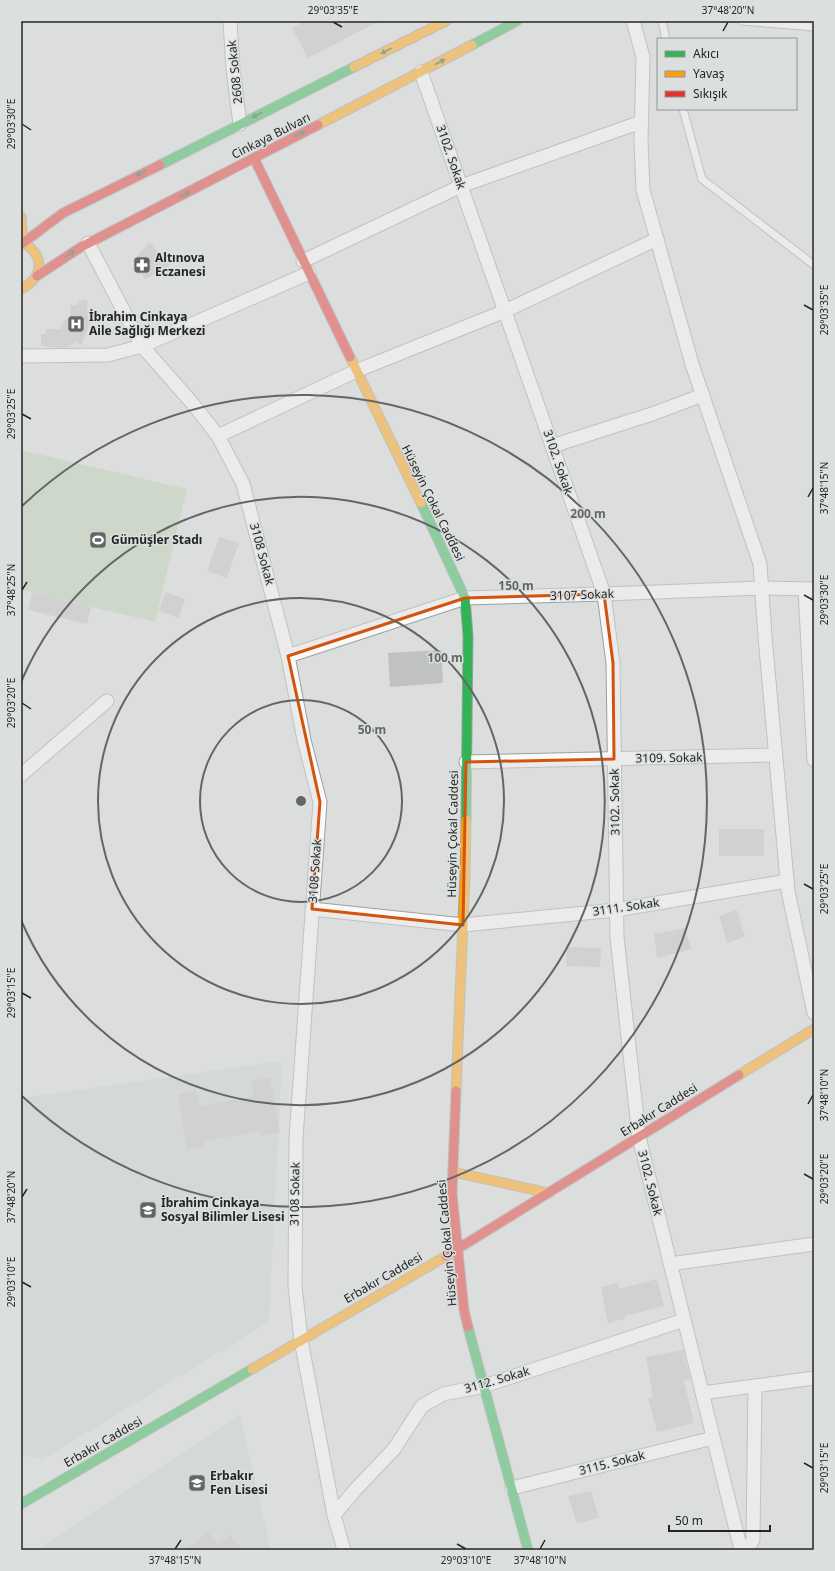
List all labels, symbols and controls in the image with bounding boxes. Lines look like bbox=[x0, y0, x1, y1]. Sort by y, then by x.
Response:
text: 29°03'35"E bbox=[308, 3, 358, 17]
text: 37°48'20"N bbox=[702, 3, 754, 17]
legend bbox=[657, 38, 797, 110]
street label: 2608 Sokak bbox=[223, 39, 246, 105]
text: Akıcı bbox=[693, 45, 719, 62]
one-way arrow bbox=[381, 48, 392, 54]
one-way arrow bbox=[435, 58, 446, 65]
text: Yavaş bbox=[693, 65, 725, 82]
text: Sıkışık bbox=[693, 85, 728, 102]
text: 29°03'30"E bbox=[4, 99, 18, 149]
street label: Cinkaya Bulvarı bbox=[228, 108, 313, 163]
one-way arrow bbox=[252, 112, 263, 118]
street label: 3102. Sokak bbox=[432, 122, 471, 192]
one-way arrow bbox=[294, 131, 306, 137]
one-way arrow bbox=[135, 170, 147, 177]
one-way arrow bbox=[179, 190, 190, 197]
place label: Altınova Eczanesi bbox=[155, 249, 206, 280]
one-way arrow bbox=[64, 251, 76, 258]
pharmacy icon: Altınova Eczanesi bbox=[132, 255, 152, 275]
text: 29°03'35"E bbox=[817, 285, 831, 335]
place label: İbrahim Cinkaya Aile Sağlığı Merkezi bbox=[89, 308, 205, 339]
hospital icon: İbrahim Cinkaya Aile Sağlığı Merkezi bbox=[66, 314, 86, 334]
text: 29°03'25"E bbox=[4, 389, 18, 439]
street label: 3102. Sokak bbox=[539, 427, 578, 497]
street label: Hüseyin Çokal Caddesi bbox=[398, 442, 469, 564]
text: 37°48'15"N bbox=[817, 462, 831, 514]
text: 200 m bbox=[570, 505, 606, 522]
street label: 3108 Sokak bbox=[246, 521, 279, 588]
sports icon: Gümüşler Stadı bbox=[88, 530, 108, 550]
place label: Gümüşler Stadı bbox=[111, 531, 202, 548]
text: 37°48'25"N bbox=[4, 564, 18, 616]
text: 29°03'30"E bbox=[817, 575, 831, 625]
text: 150 m bbox=[498, 577, 534, 594]
street label: 3107 Sokak bbox=[550, 585, 615, 604]
text: 100 m bbox=[427, 649, 463, 666]
text: 29°03'20"E bbox=[4, 678, 18, 728]
text: 50 m bbox=[358, 721, 386, 738]
street label: 3109. Sokak bbox=[635, 748, 703, 767]
street label: 3102. Sokak bbox=[605, 768, 624, 836]
street label: Hüseyin Çokal Caddesi bbox=[443, 770, 462, 898]
centre of rings bbox=[294, 794, 308, 808]
street label: 3108 Sokak bbox=[304, 838, 325, 903]
text: 29°03'25"E bbox=[817, 864, 831, 914]
street label: 3111. Sokak bbox=[591, 893, 661, 920]
text: 29°03'15"E bbox=[4, 968, 18, 1018]
text: 37°48'10"N bbox=[817, 1069, 831, 1121]
street label: Erbakır Caddesi bbox=[617, 1079, 701, 1140]
street label: 3102. Sokak bbox=[634, 1148, 667, 1218]
text: 29°03'20"E bbox=[817, 1154, 831, 1204]
street label: 3108 Sokak bbox=[285, 1161, 304, 1226]
text: 37°48'20"N bbox=[4, 1171, 18, 1223]
street label: Hüseyin Çokal Caddesi bbox=[432, 1179, 461, 1307]
place label: İbrahim Cinkaya Sosyal Bilimler Lisesi bbox=[161, 1194, 285, 1225]
school or university icon: İbrahim Cinkaya Sosyal Bilimler Lisesi bbox=[138, 1200, 158, 1220]
street label: Erbakır Caddesi bbox=[340, 1248, 425, 1307]
text: 29°03'10"E bbox=[4, 1257, 18, 1307]
street label: 3112. Sokak bbox=[462, 1362, 532, 1397]
street label: Erbakır Caddesi bbox=[60, 1412, 145, 1471]
text: 29°03'15"E bbox=[817, 1443, 831, 1493]
street label: 3115. Sokak bbox=[577, 1446, 647, 1479]
place label: Erbakır Fen Lisesi bbox=[210, 1467, 268, 1498]
school or university icon: Erbakır Fen Lisesi bbox=[187, 1473, 207, 1493]
scale bar bbox=[669, 1507, 770, 1533]
text: 50 m bbox=[675, 1512, 703, 1529]
text: 37°48'15"N bbox=[149, 1553, 201, 1567]
text: 29°03'10"E bbox=[441, 1553, 491, 1567]
text: 37°48'10"N bbox=[514, 1553, 566, 1567]

